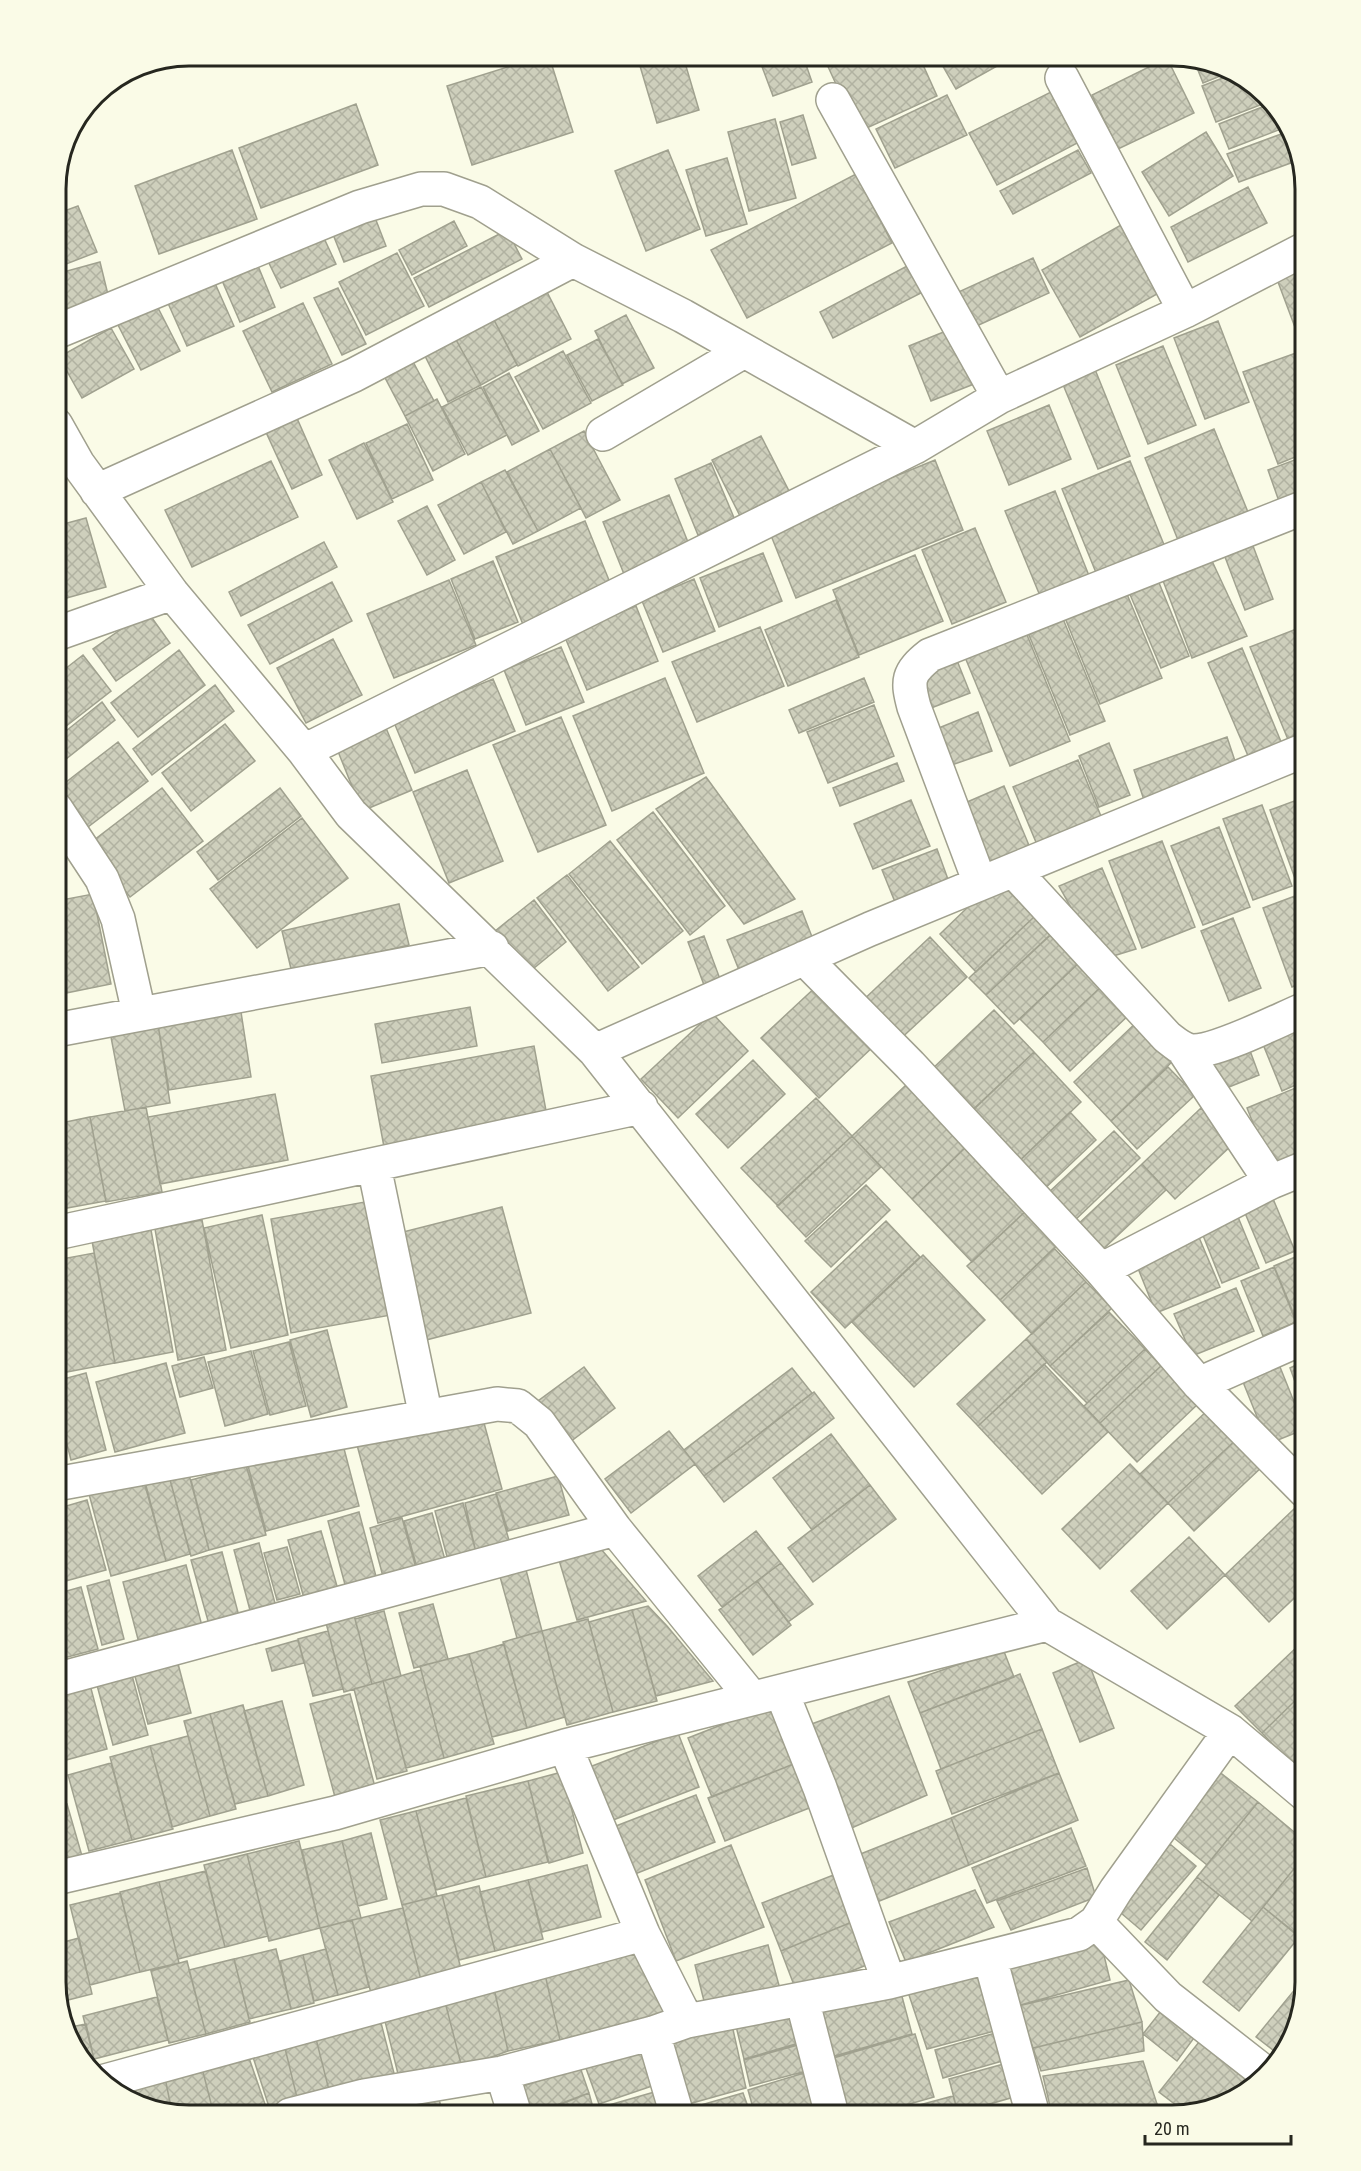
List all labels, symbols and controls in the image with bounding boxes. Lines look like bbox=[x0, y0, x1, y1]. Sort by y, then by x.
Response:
scale bar bbox=[1145, 2108, 1290, 2146]
text: 20 m bbox=[1154, 2118, 1189, 2139]

